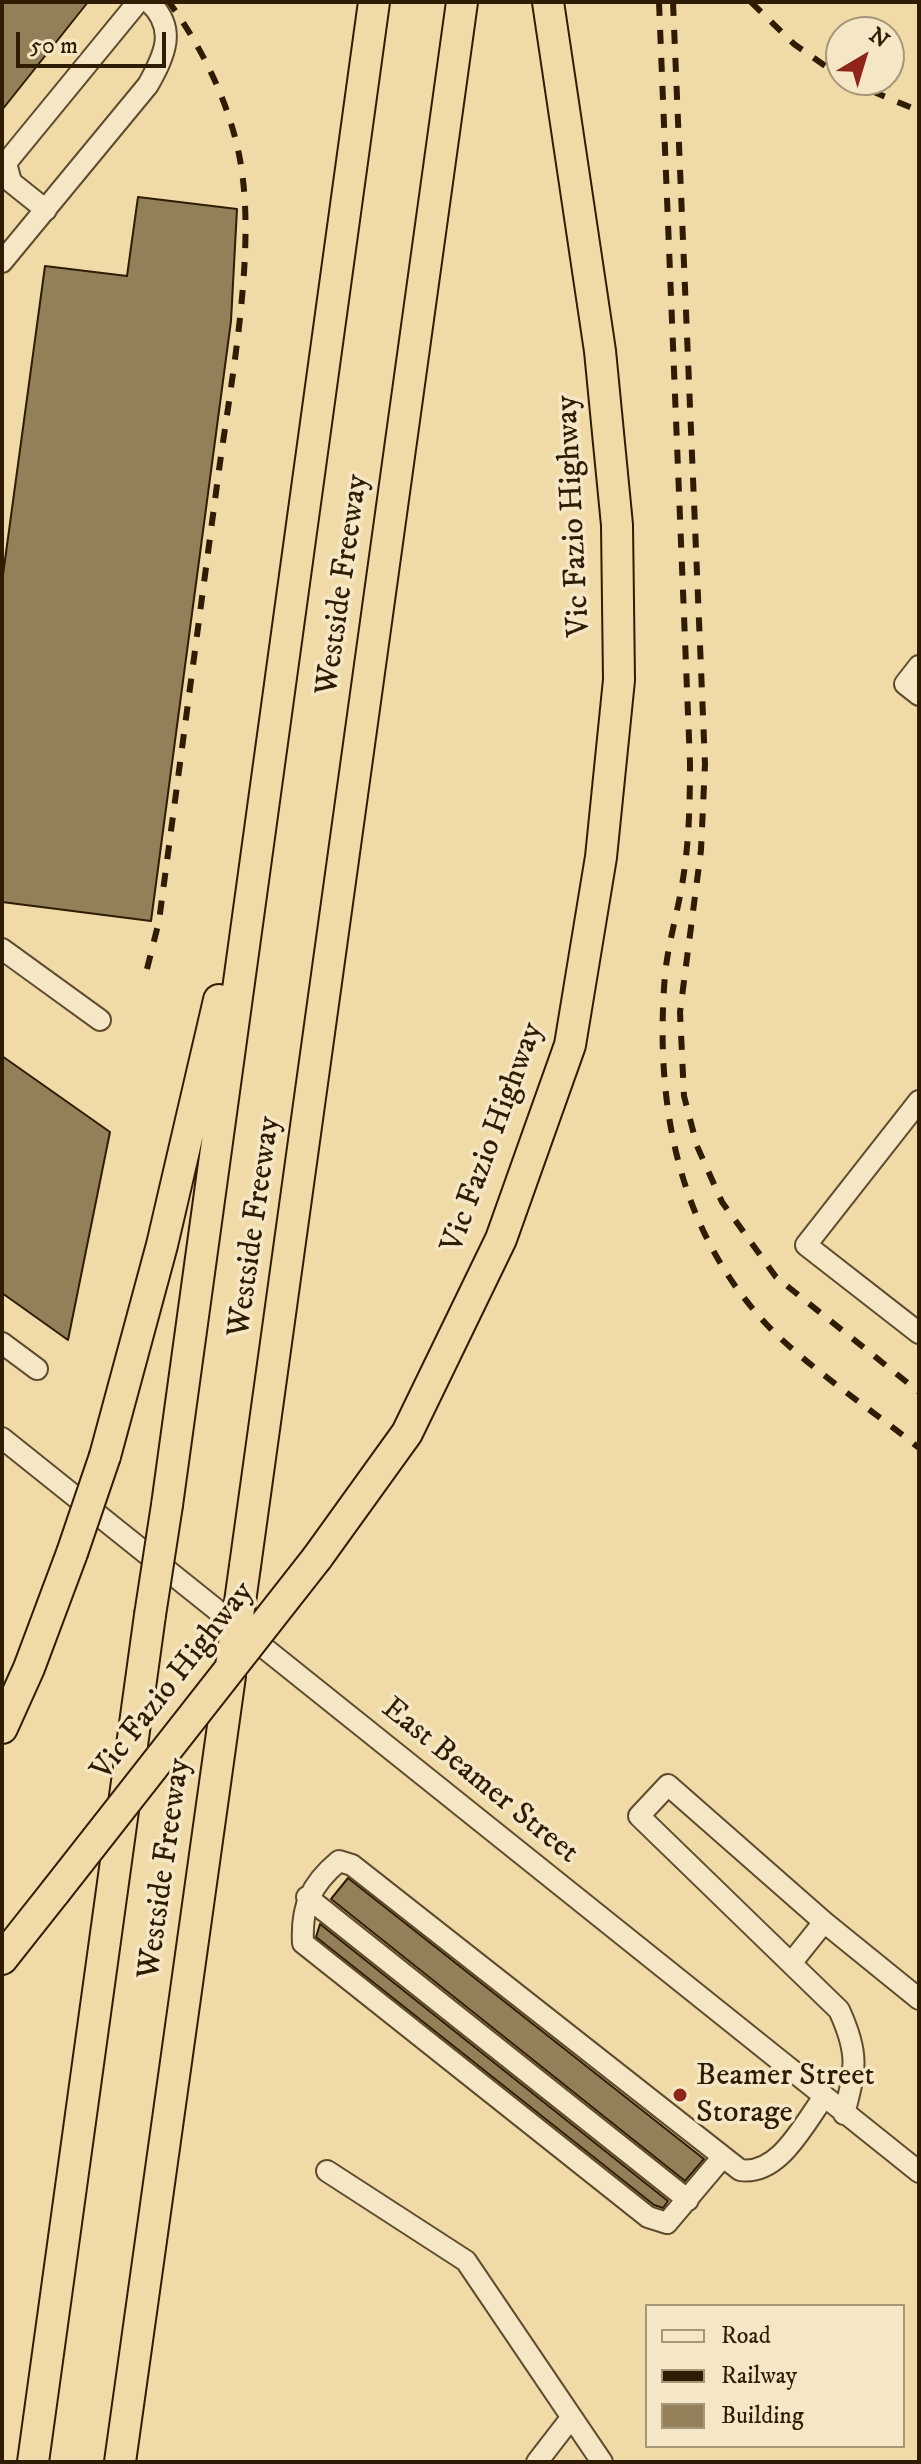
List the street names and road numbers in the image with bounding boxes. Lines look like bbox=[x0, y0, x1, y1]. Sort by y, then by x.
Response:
street label: Vic Fazio Highway bbox=[549, 394, 601, 638]
street label: Westside Freeway bbox=[310, 472, 378, 698]
street label: Vic Fazio Highway bbox=[435, 1018, 553, 1258]
street label: Westside Freeway bbox=[222, 1114, 290, 1340]
street label: Vic Fazio Highway bbox=[84, 1575, 264, 1789]
street label: East Beamer Street bbox=[373, 1691, 585, 1873]
street label: Westside Freeway bbox=[132, 1756, 200, 1982]

